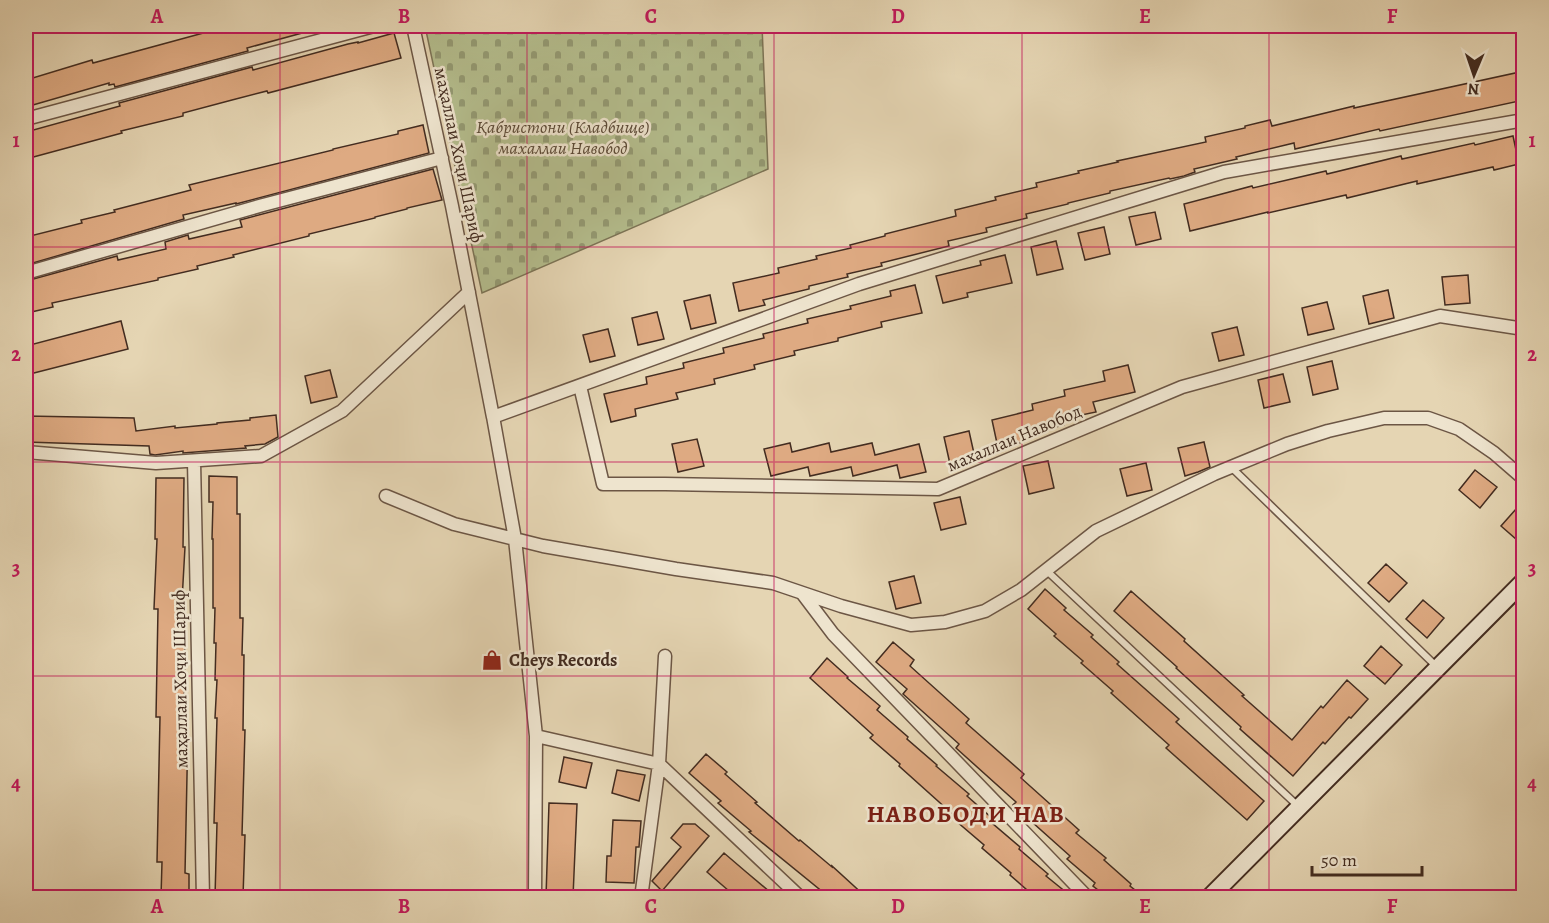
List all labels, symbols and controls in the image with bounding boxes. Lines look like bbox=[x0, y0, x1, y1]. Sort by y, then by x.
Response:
text: A bbox=[150, 3, 164, 30]
text: B bbox=[398, 3, 410, 30]
text: C bbox=[645, 3, 657, 30]
text: D bbox=[891, 3, 905, 30]
text: E bbox=[1139, 3, 1151, 30]
text: F bbox=[1387, 3, 1398, 30]
north arrow bbox=[1444, 45, 1504, 105]
street label: маҳаллаи Хоҷи Шариф bbox=[429, 65, 489, 245]
text: N bbox=[1467, 78, 1480, 100]
park label: Қабристони (Кладбище) махаллаи Навобод bbox=[476, 115, 650, 160]
text: 1 bbox=[12, 127, 20, 154]
text: 1 bbox=[1528, 127, 1536, 154]
text: 2 bbox=[11, 341, 21, 368]
text: 2 bbox=[1527, 341, 1537, 368]
street label: махаллаи Навобод bbox=[943, 399, 1085, 477]
text: 3 bbox=[12, 555, 20, 582]
text: 3 bbox=[1528, 555, 1536, 582]
street label: маҳаллаи Хоҷи Шариф bbox=[166, 589, 194, 769]
shop icon: Cheys Records bbox=[480, 648, 504, 672]
place label: Cheys Records bbox=[509, 648, 617, 672]
text: 4 bbox=[11, 770, 21, 797]
text: 4 bbox=[1527, 770, 1537, 797]
district label: НАВОБОДИ НАВ bbox=[867, 798, 1065, 830]
scale bar bbox=[1312, 839, 1422, 877]
text: 50 m bbox=[1321, 848, 1357, 872]
text: A bbox=[150, 893, 164, 920]
text: B bbox=[398, 893, 410, 920]
text: C bbox=[645, 893, 657, 920]
text: D bbox=[891, 893, 905, 920]
text: E bbox=[1139, 893, 1151, 920]
text: F bbox=[1387, 893, 1398, 920]

